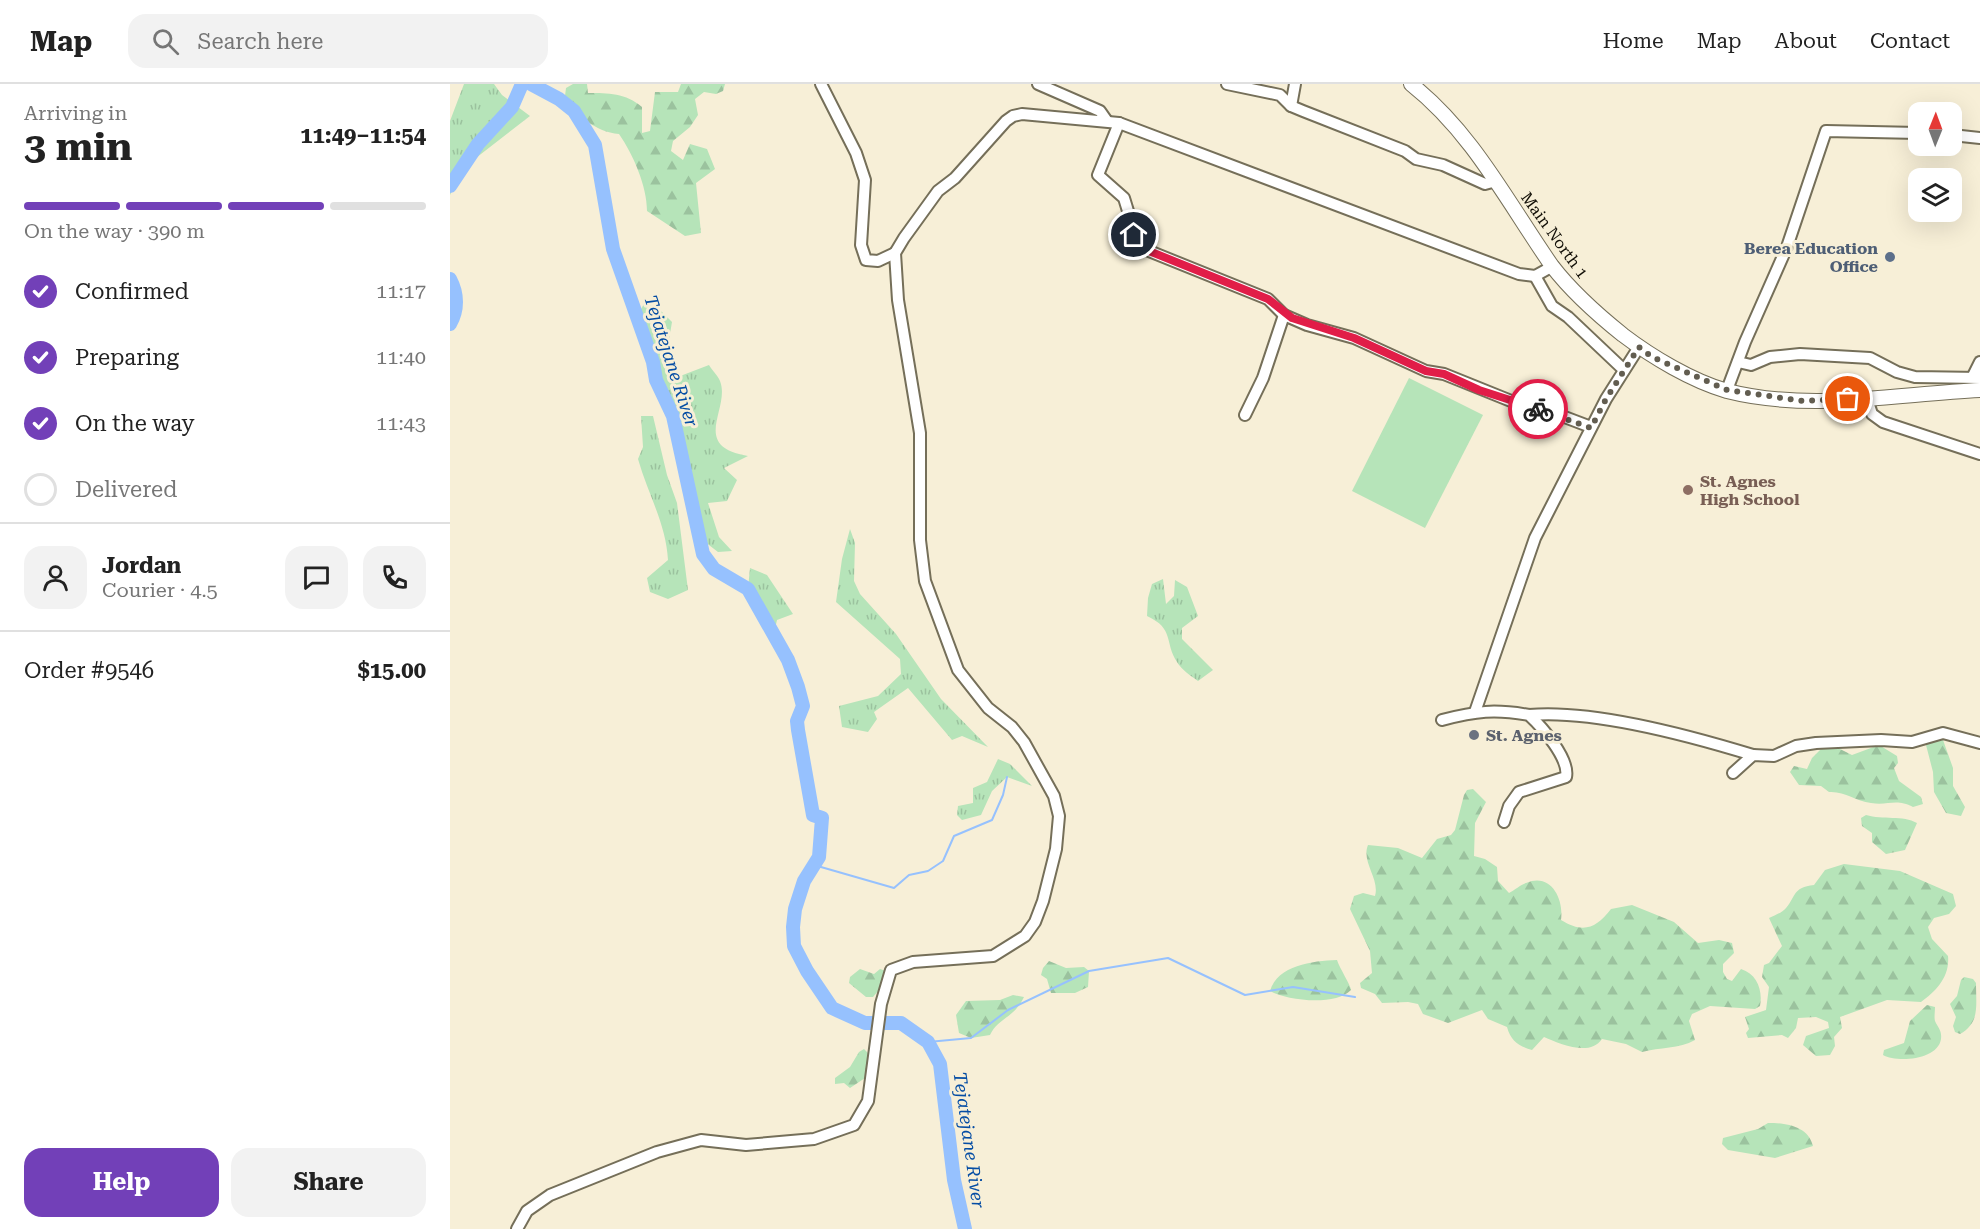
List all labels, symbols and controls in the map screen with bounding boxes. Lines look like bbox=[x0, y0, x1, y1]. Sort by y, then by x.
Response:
search box bbox=[128, 14, 548, 68]
text: Map bbox=[30, 25, 92, 58]
icon: search bbox=[149, 25, 182, 58]
text: Search here bbox=[197, 29, 323, 54]
text: Home bbox=[1603, 29, 1664, 53]
text: Map bbox=[1697, 29, 1742, 53]
text: About bbox=[1775, 29, 1837, 53]
text: Contact bbox=[1870, 29, 1950, 53]
text: Arriving in bbox=[24, 101, 127, 125]
north arrow bbox=[1908, 102, 1962, 156]
map controls bbox=[1908, 102, 1962, 222]
text: 11:49–11:54 bbox=[300, 123, 426, 148]
text: 3 min bbox=[24, 124, 132, 170]
button: layers bbox=[1908, 168, 1962, 222]
street label: Main North 1 bbox=[1517, 189, 1592, 282]
pin bbox=[1108, 209, 1159, 260]
icon: home bbox=[1117, 218, 1150, 251]
text: On the way · 390 m bbox=[24, 219, 205, 243]
place label: Berea Education Office bbox=[1744, 239, 1878, 276]
marker: Berea Education Office bbox=[1883, 250, 1897, 264]
icon: check bbox=[24, 275, 57, 308]
text: Confirmed bbox=[75, 279, 189, 304]
text: 11:17 bbox=[376, 279, 426, 303]
water label: Tejatejane River bbox=[640, 292, 703, 430]
icon: check bbox=[24, 341, 57, 374]
text: Preparing bbox=[75, 345, 179, 370]
text: 11:40 bbox=[376, 345, 426, 369]
pin bbox=[1822, 373, 1873, 424]
courier bbox=[1508, 379, 1568, 439]
icon: bag bbox=[1831, 382, 1864, 415]
icon: bike bbox=[1522, 393, 1555, 426]
icon: check bbox=[24, 407, 57, 440]
text: On the way bbox=[75, 411, 195, 436]
text: 11:43 bbox=[376, 411, 426, 435]
place label: St. Agnes High School bbox=[1700, 472, 1800, 509]
text: Delivered bbox=[75, 477, 177, 502]
marker: St. Agnes High School bbox=[1681, 483, 1695, 497]
button: person bbox=[24, 546, 87, 609]
button: chat bbox=[285, 546, 348, 609]
button: phone bbox=[363, 546, 426, 609]
text: Jordan bbox=[102, 553, 181, 578]
text: Courier · 4.5 bbox=[102, 578, 218, 602]
text: Order #9546 bbox=[24, 658, 154, 683]
text: $15.00 bbox=[357, 658, 426, 683]
place label: St. Agnes bbox=[1486, 726, 1562, 745]
marker: St. Agnes bbox=[1467, 728, 1481, 742]
water label: Tejatejane River bbox=[950, 1070, 990, 1210]
button: Help bbox=[24, 1148, 219, 1217]
button: Share bbox=[231, 1148, 426, 1217]

